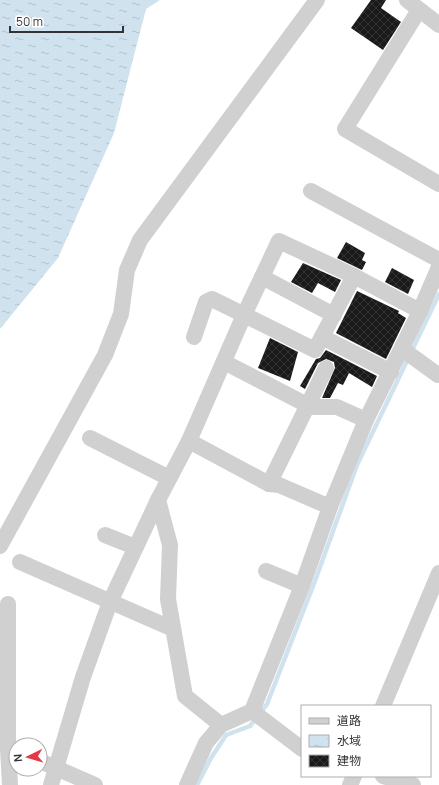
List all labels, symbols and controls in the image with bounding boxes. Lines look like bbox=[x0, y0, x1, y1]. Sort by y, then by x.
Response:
scale bar bbox=[10, 8, 123, 34]
text: 50 m bbox=[16, 13, 43, 30]
legend bbox=[301, 705, 431, 777]
text: 道路 bbox=[337, 712, 361, 729]
text: 水域 bbox=[337, 732, 361, 749]
north arrow bbox=[8, 737, 48, 777]
text: 建物 bbox=[337, 752, 361, 769]
text: N bbox=[10, 753, 25, 763]

